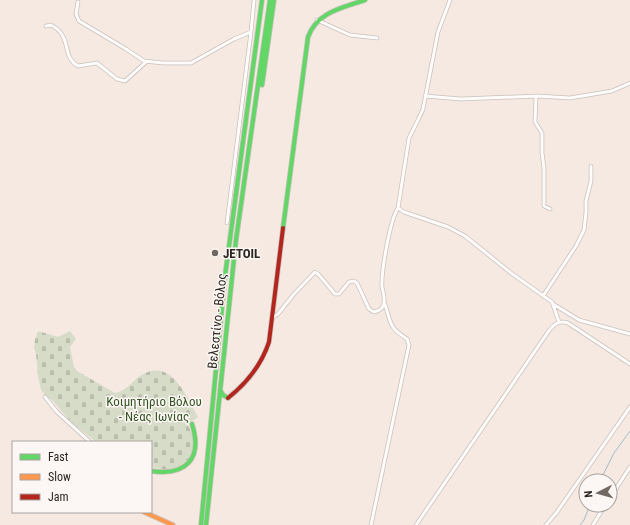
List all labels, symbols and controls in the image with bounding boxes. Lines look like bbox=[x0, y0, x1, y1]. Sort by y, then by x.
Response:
place label: JETOIL bbox=[223, 246, 260, 261]
marker: JETOIL bbox=[210, 248, 220, 258]
street label: Βελεστίνο - Βόλος bbox=[205, 273, 229, 369]
park label: Κοιμητήριο Βόλου - Νέας Ιωνίας bbox=[106, 394, 202, 424]
legend bbox=[12, 441, 152, 513]
text: Fast bbox=[48, 450, 69, 464]
text: Slow bbox=[48, 470, 71, 484]
north arrow bbox=[578, 473, 618, 513]
text: Jam bbox=[48, 490, 69, 504]
text: N bbox=[582, 490, 595, 498]

